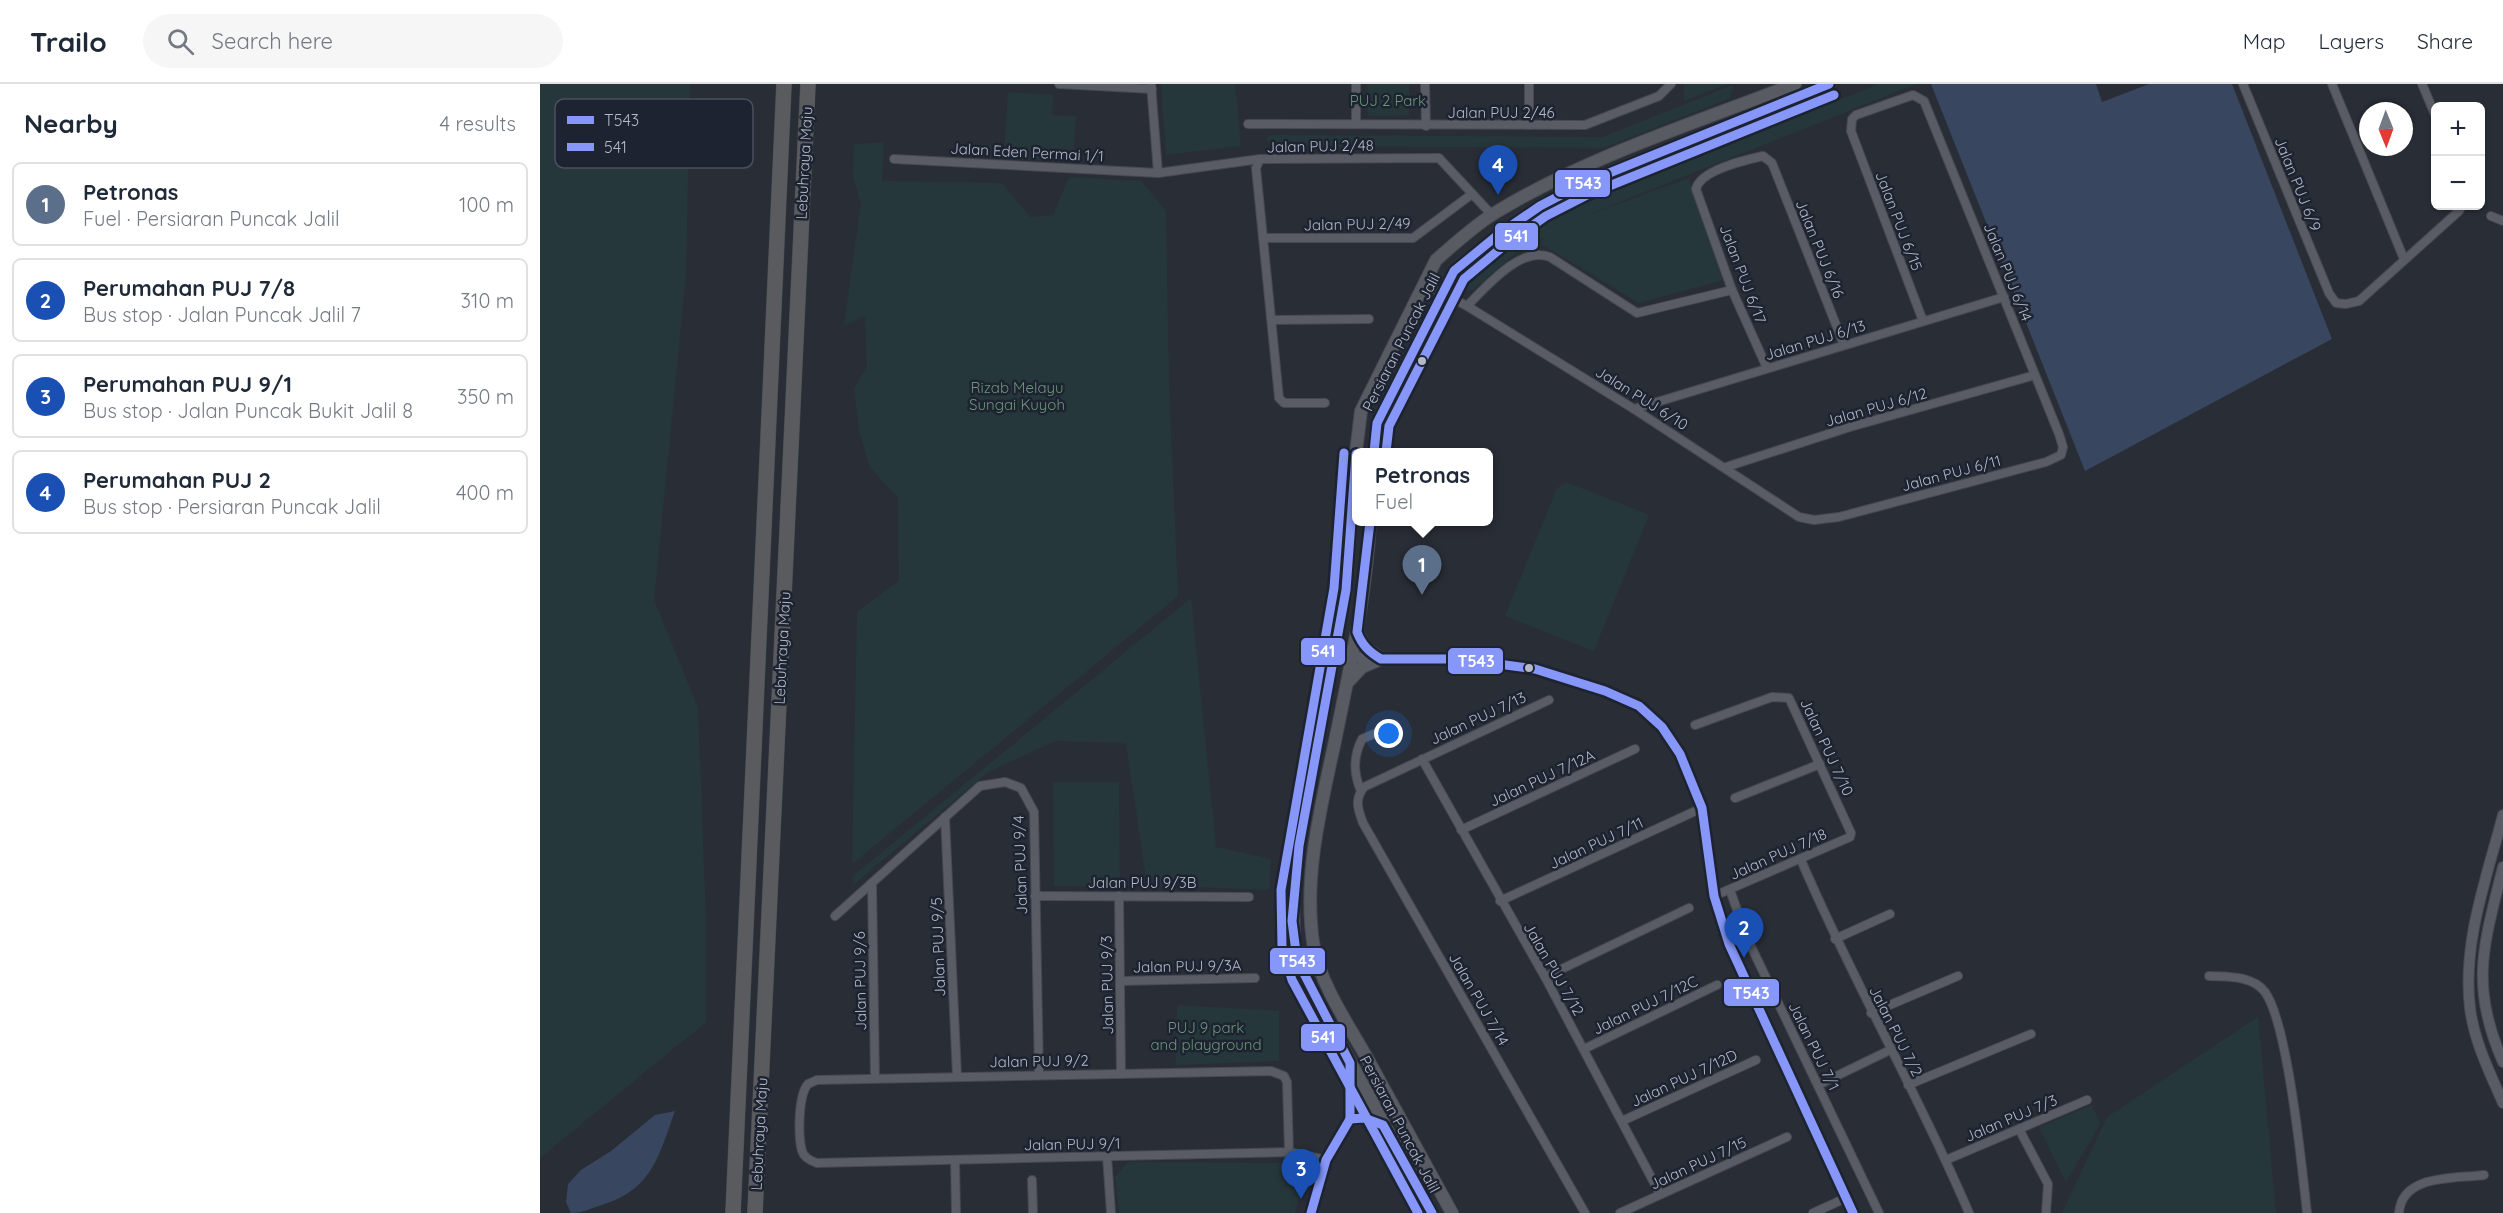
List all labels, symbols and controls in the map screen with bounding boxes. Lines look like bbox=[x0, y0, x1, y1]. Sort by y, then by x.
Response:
search box bbox=[143, 14, 563, 68]
text: Trailo bbox=[30, 24, 107, 59]
icon: search bbox=[164, 25, 197, 58]
text: Search here bbox=[212, 27, 333, 55]
text: Map bbox=[2243, 28, 2286, 54]
text: Layers bbox=[2319, 28, 2384, 54]
text: Share bbox=[2417, 28, 2473, 54]
park label: PUJ 2 Park bbox=[1350, 91, 1426, 110]
legend bbox=[555, 99, 753, 168]
north arrow bbox=[2359, 102, 2413, 156]
map controls bbox=[2431, 102, 2485, 210]
button: + bbox=[2431, 102, 2485, 156]
street label: Jalan PUJ 2/46 bbox=[1447, 103, 1555, 122]
street label: Lebuhraya Maju bbox=[792, 106, 816, 220]
text: Nearby bbox=[24, 107, 118, 140]
text: T543 bbox=[604, 110, 639, 130]
text: 4 results bbox=[440, 111, 516, 136]
street label: Jalan PUJ 6/9 bbox=[2271, 134, 2325, 234]
street label: Jalan PUJ 2/48 bbox=[1266, 136, 1374, 156]
text: 541 bbox=[604, 137, 627, 157]
street label: Jalan Eden Permai 1/1 bbox=[950, 138, 1104, 166]
pin: 4 bbox=[1478, 146, 1518, 195]
button: − bbox=[2431, 156, 2485, 210]
line badge: T543 bbox=[1554, 169, 1611, 198]
street label: Jalan PUJ 6/15 bbox=[1871, 169, 1927, 273]
text: T543 bbox=[1564, 173, 1602, 193]
text: Petronas bbox=[83, 178, 178, 206]
text: 1 bbox=[42, 192, 49, 217]
text: 100 m bbox=[459, 192, 514, 217]
street label: Jalan PUJ 6/16 bbox=[1792, 197, 1848, 301]
text: Fuel · Persiaran Puncak Jalil bbox=[83, 206, 340, 231]
street label: Jalan PUJ 2/49 bbox=[1303, 214, 1411, 234]
street label: Jalan PUJ 6/14 bbox=[1980, 220, 2036, 324]
line badge: 541 bbox=[1494, 222, 1539, 251]
street label: Jalan PUJ 6/17 bbox=[1715, 222, 1771, 326]
text: 541 bbox=[1504, 226, 1528, 246]
street label: Persiaran Puncak Jalil bbox=[1358, 270, 1444, 414]
text: Perumahan PUJ 7/8 bbox=[83, 274, 295, 302]
text: 2 bbox=[40, 288, 51, 313]
text: 310 m bbox=[461, 288, 514, 313]
text: Bus stop · Jalan Puncak Jalil 7 bbox=[83, 302, 361, 327]
street label: Jalan PUJ 6/13 bbox=[1762, 316, 1868, 364]
unlabelled marker bbox=[1416, 355, 1428, 367]
street label: Jalan PUJ 6/10 bbox=[1592, 362, 1692, 434]
text: Perumahan PUJ 9/1 bbox=[83, 370, 292, 398]
park label: Rizab Melayu Sungai Kuyoh bbox=[969, 378, 1065, 414]
street label: Jalan PUJ 6/12 bbox=[1823, 383, 1929, 431]
text: 3 bbox=[40, 384, 51, 409]
text: 350 m bbox=[457, 384, 514, 409]
text: Bus stop · Jalan Puncak Bukit Jalil 8 bbox=[83, 398, 413, 423]
popup bbox=[1352, 448, 1493, 526]
street label: Jalan PUJ 6/11 bbox=[1899, 451, 2003, 495]
text: Petronas bbox=[1375, 461, 1470, 489]
text: Perumahan PUJ 2 bbox=[83, 466, 271, 494]
text: 4 bbox=[40, 480, 51, 505]
text: 400 m bbox=[456, 480, 514, 505]
text: Fuel bbox=[1375, 489, 1413, 514]
text: Bus stop · Persiaran Puncak Jalil bbox=[83, 494, 381, 519]
pin: 1 bbox=[1402, 546, 1442, 595]
street label: Lebuhraya Maju bbox=[770, 591, 794, 705]
line badge: 541 bbox=[1300, 637, 1346, 666]
text: 541 bbox=[1311, 641, 1335, 661]
line badge: T543 bbox=[1447, 647, 1504, 675]
text: T543 bbox=[1457, 651, 1495, 671]
unlabelled marker bbox=[1523, 662, 1535, 674]
street label: Jalan PUJ 7/13 bbox=[1427, 687, 1529, 749]
street label: Jalan PUJ 7/10 bbox=[1796, 695, 1858, 799]
your location bbox=[1374, 719, 1403, 748]
street label: Jalan PUJ 7/12A bbox=[1486, 745, 1598, 811]
street label: Jalan PUJ 7/11 bbox=[1546, 813, 1646, 873]
street label: Jalan PUJ 9/4 bbox=[1009, 815, 1031, 915]
street label: Jalan PUJ 7/18 bbox=[1726, 824, 1830, 884]
street label: Jalan PUJ 9/3B bbox=[1088, 873, 1197, 892]
street label: Jalan PUJ 9/5 bbox=[927, 897, 949, 997]
pin: 2 bbox=[1724, 908, 1764, 958]
street label: Jalan PUJ 7/12 bbox=[1520, 919, 1588, 1019]
street label: Jalan PUJ 9/6 bbox=[850, 931, 870, 1031]
street label: Jalan PUJ 9/3 bbox=[1097, 935, 1117, 1035]
line badge: T543 bbox=[1269, 947, 1326, 975]
street label: Jalan PUJ 7/14 bbox=[1445, 949, 1513, 1049]
text: T543 bbox=[1278, 951, 1316, 971]
street label: Jalan PUJ 9/3A bbox=[1132, 956, 1242, 976]
street label: Jalan PUJ 7/12C bbox=[1589, 971, 1701, 1039]
line badge: T543 bbox=[1723, 978, 1780, 1007]
text: T543 bbox=[1732, 983, 1770, 1003]
street label: Jalan PUJ 7/2 bbox=[1865, 983, 1927, 1079]
street label: Jalan PUJ 7/1 bbox=[1784, 999, 1844, 1093]
park label: PUJ 9 park and playground bbox=[1150, 1018, 1262, 1054]
line badge: 541 bbox=[1300, 1023, 1346, 1052]
text: 541 bbox=[1311, 1027, 1335, 1047]
street label: Jalan PUJ 7/12D bbox=[1628, 1045, 1740, 1111]
street label: Jalan PUJ 9/2 bbox=[989, 1051, 1089, 1071]
street label: Persiaran Puncak Jalil bbox=[1356, 1052, 1444, 1196]
street label: Lebuhraya Maju bbox=[747, 1077, 771, 1191]
street label: Jalan PUJ 7/3 bbox=[1962, 1090, 2060, 1146]
street label: Jalan PUJ 7/15 bbox=[1647, 1132, 1749, 1194]
street label: Jalan PUJ 9/1 bbox=[1023, 1134, 1121, 1154]
pin: 3 bbox=[1282, 1150, 1320, 1199]

